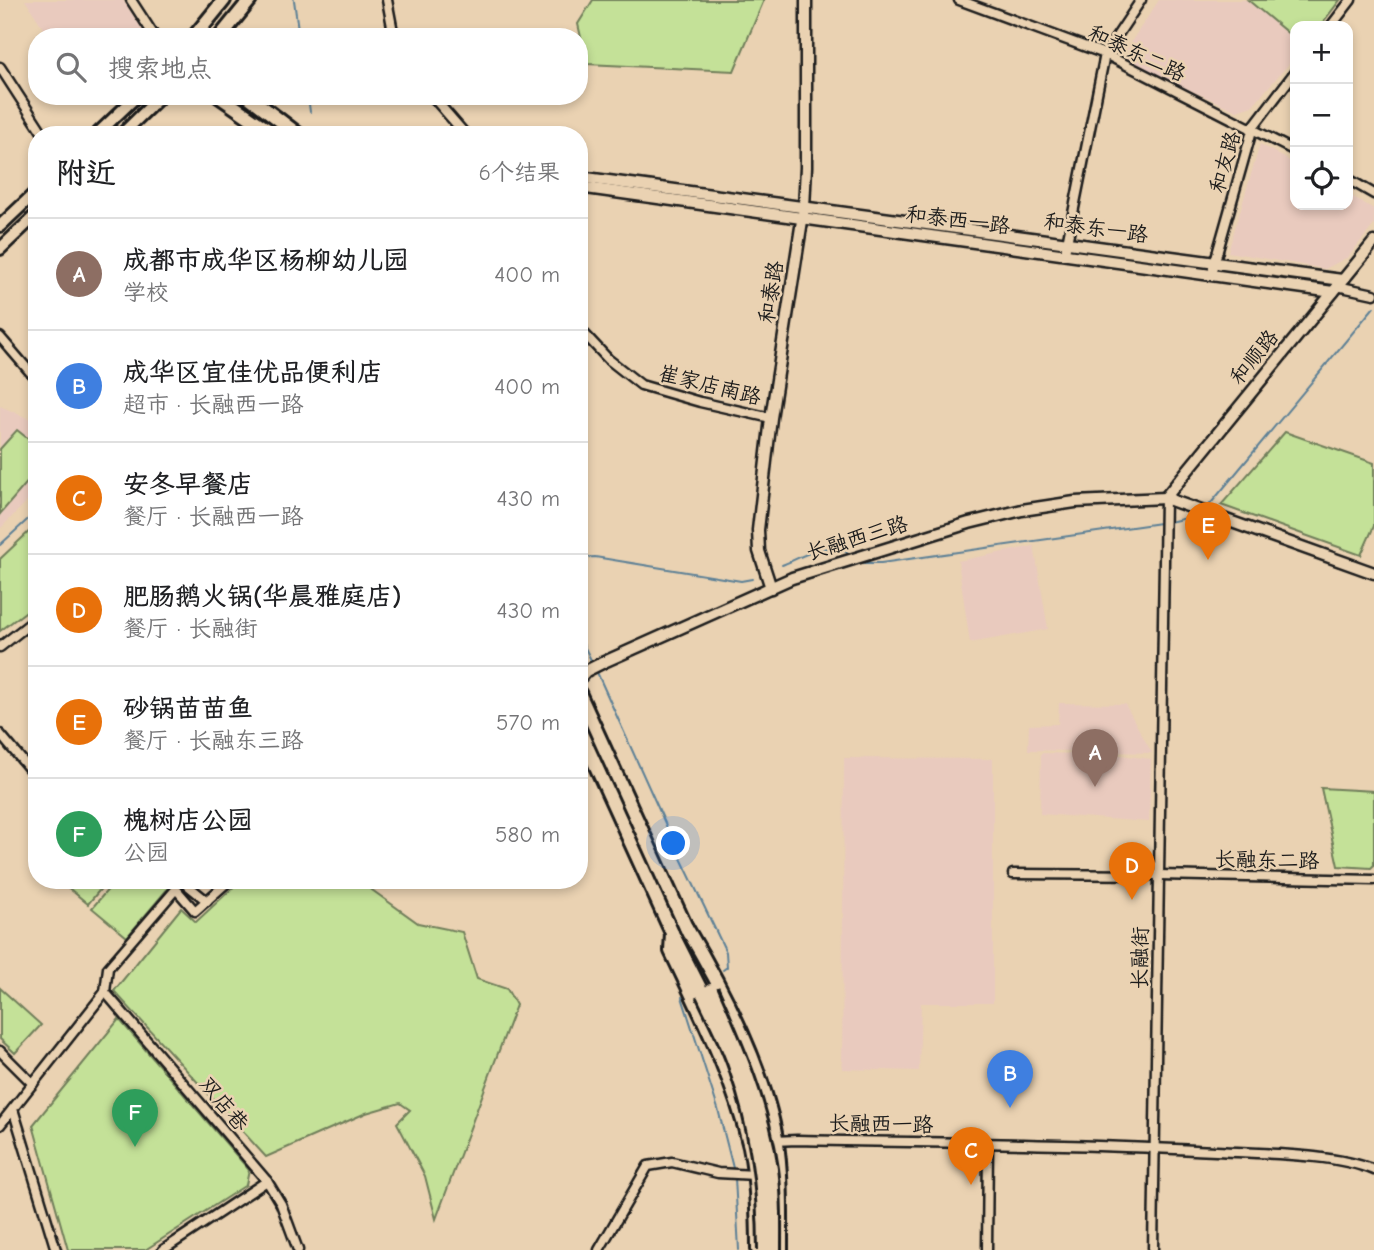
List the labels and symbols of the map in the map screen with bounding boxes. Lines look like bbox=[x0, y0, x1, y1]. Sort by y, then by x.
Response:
street label: 和泰东二路 bbox=[1084, 20, 1190, 86]
street label: 和友路 bbox=[1205, 128, 1245, 196]
street label: 和泰西一路 bbox=[904, 202, 1012, 238]
street label: 和泰东一路 bbox=[1042, 209, 1150, 247]
street label: 和泰路 bbox=[754, 259, 788, 325]
street label: 和顺路 bbox=[1225, 325, 1283, 389]
street label: 崔家店南路 bbox=[656, 361, 764, 409]
pin: E bbox=[1185, 502, 1231, 560]
street label: 长融西三路 bbox=[803, 511, 911, 565]
pin: A bbox=[1072, 729, 1118, 787]
your location bbox=[656, 826, 690, 860]
pin: D bbox=[1109, 842, 1155, 900]
street label: 长融东二路 bbox=[1214, 847, 1320, 873]
street label: 长融街 bbox=[1127, 926, 1153, 990]
pin: B bbox=[987, 1050, 1033, 1108]
street label: 双店巷 bbox=[195, 1072, 253, 1136]
pin: F bbox=[112, 1089, 158, 1147]
street label: 长融西一路 bbox=[828, 1111, 934, 1137]
pin: C bbox=[948, 1127, 994, 1185]

